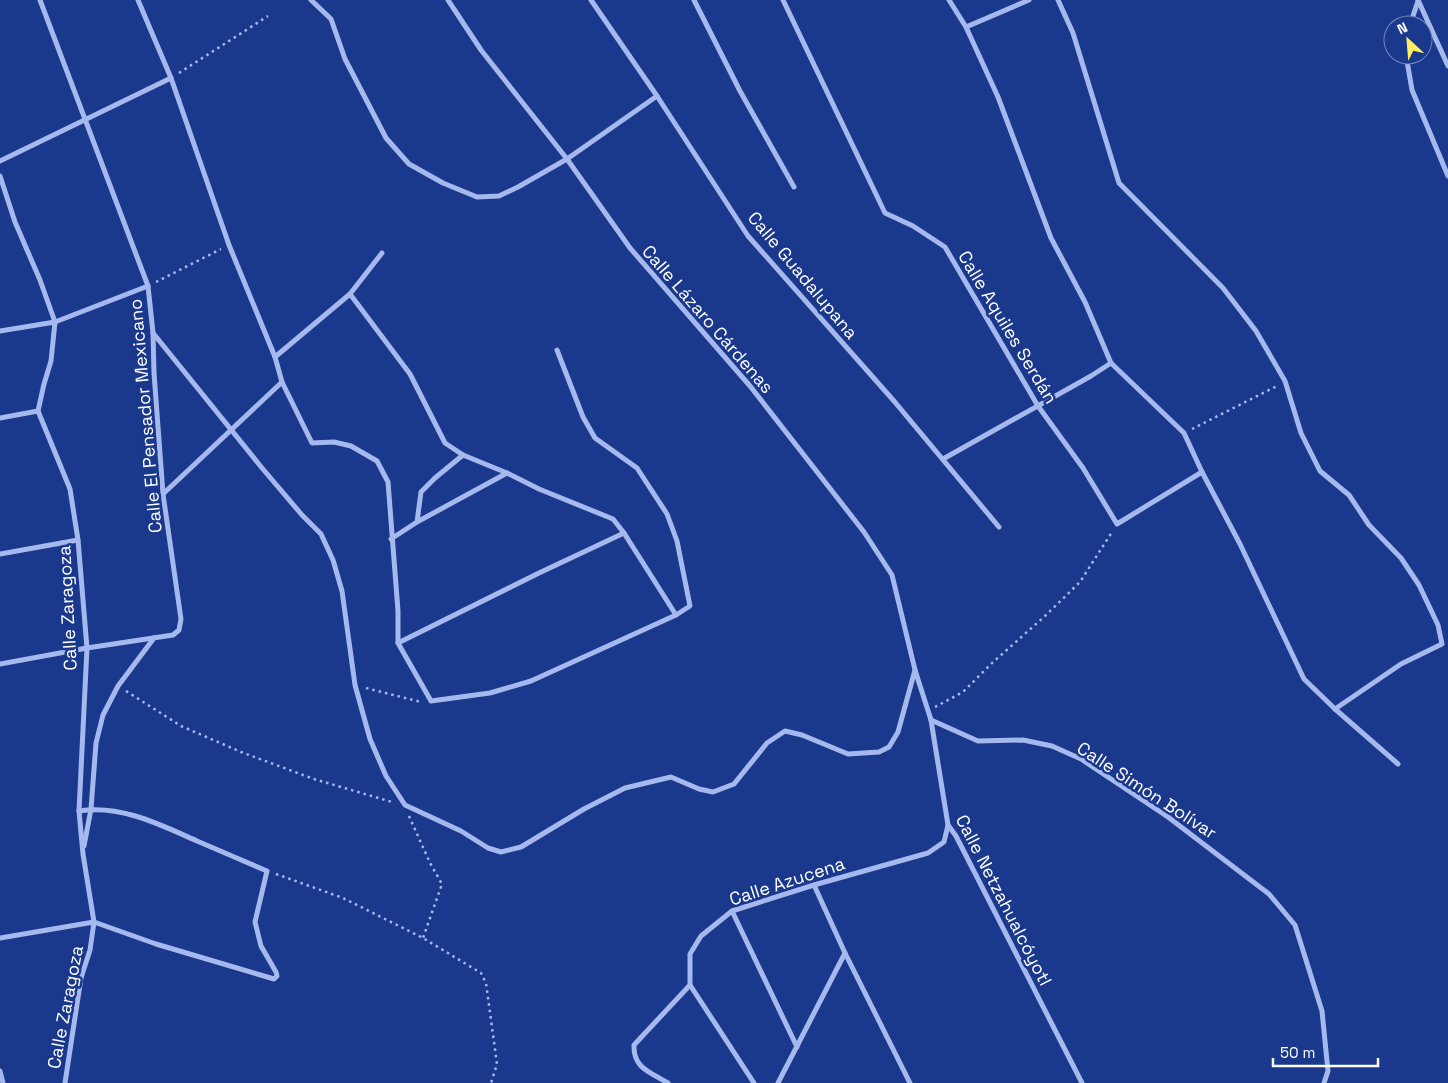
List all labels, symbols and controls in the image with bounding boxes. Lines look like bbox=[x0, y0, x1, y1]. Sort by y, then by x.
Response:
north arrow bbox=[1383, 15, 1433, 65]
text: N bbox=[1394, 18, 1410, 38]
street label: Calle Guadalupana bbox=[743, 206, 863, 344]
street label: Calle Lázaro Cárdenas bbox=[637, 240, 779, 398]
street label: Calle Aquiles Serdán bbox=[953, 246, 1063, 408]
street label: Calle El Pensador Mexicano bbox=[123, 298, 167, 534]
street label: Calle Zaragoza bbox=[52, 545, 82, 671]
street label: Calle Simón Bolívar bbox=[1073, 736, 1221, 844]
street label: Calle Netzahualcóyotl bbox=[951, 810, 1057, 990]
street label: Calle Azucena bbox=[726, 851, 848, 911]
street label: Calle Zaragoza bbox=[42, 943, 88, 1071]
scale bar bbox=[1273, 1036, 1378, 1068]
text: 50 m bbox=[1280, 1043, 1315, 1062]

